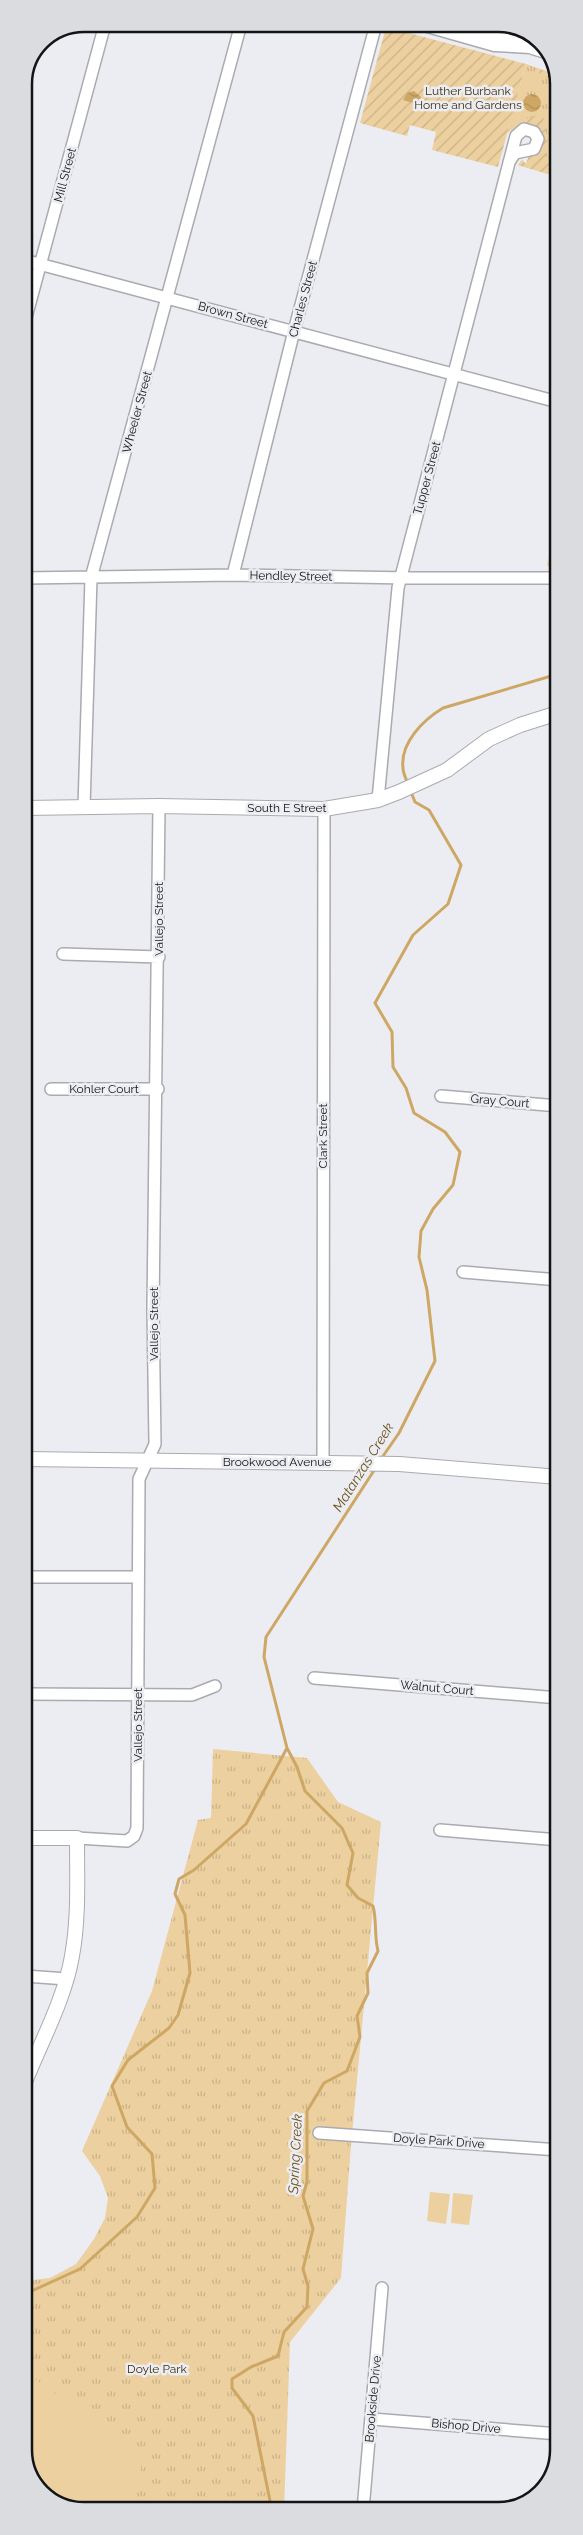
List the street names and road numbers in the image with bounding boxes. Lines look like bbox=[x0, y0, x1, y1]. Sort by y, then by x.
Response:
street label: Mill Street bbox=[51, 146, 79, 204]
street label: Charles Street bbox=[286, 259, 320, 339]
street label: Brown Street bbox=[196, 299, 270, 331]
street label: Wheeler Street bbox=[119, 370, 155, 454]
street label: Tupper Street bbox=[410, 440, 444, 516]
street label: Hendley Street bbox=[249, 568, 333, 584]
street label: South E Street bbox=[247, 801, 327, 815]
street label: Vallejo Street bbox=[152, 882, 166, 956]
street label: Kohler Court bbox=[69, 1082, 139, 1096]
street label: Gray Court bbox=[470, 1091, 530, 1111]
street label: Clark Street bbox=[316, 1104, 330, 1168]
street label: Vallejo Street bbox=[147, 1287, 161, 1361]
street label: Brookwood Avenue bbox=[223, 1455, 331, 1469]
street label: Walnut Court bbox=[400, 1678, 474, 1698]
street label: Vallejo Street bbox=[131, 1688, 145, 1762]
street label: Doyle Park Drive bbox=[393, 2131, 485, 2151]
street label: Brookside Drive bbox=[362, 2355, 384, 2443]
street label: Bishop Drive bbox=[431, 2416, 501, 2436]

